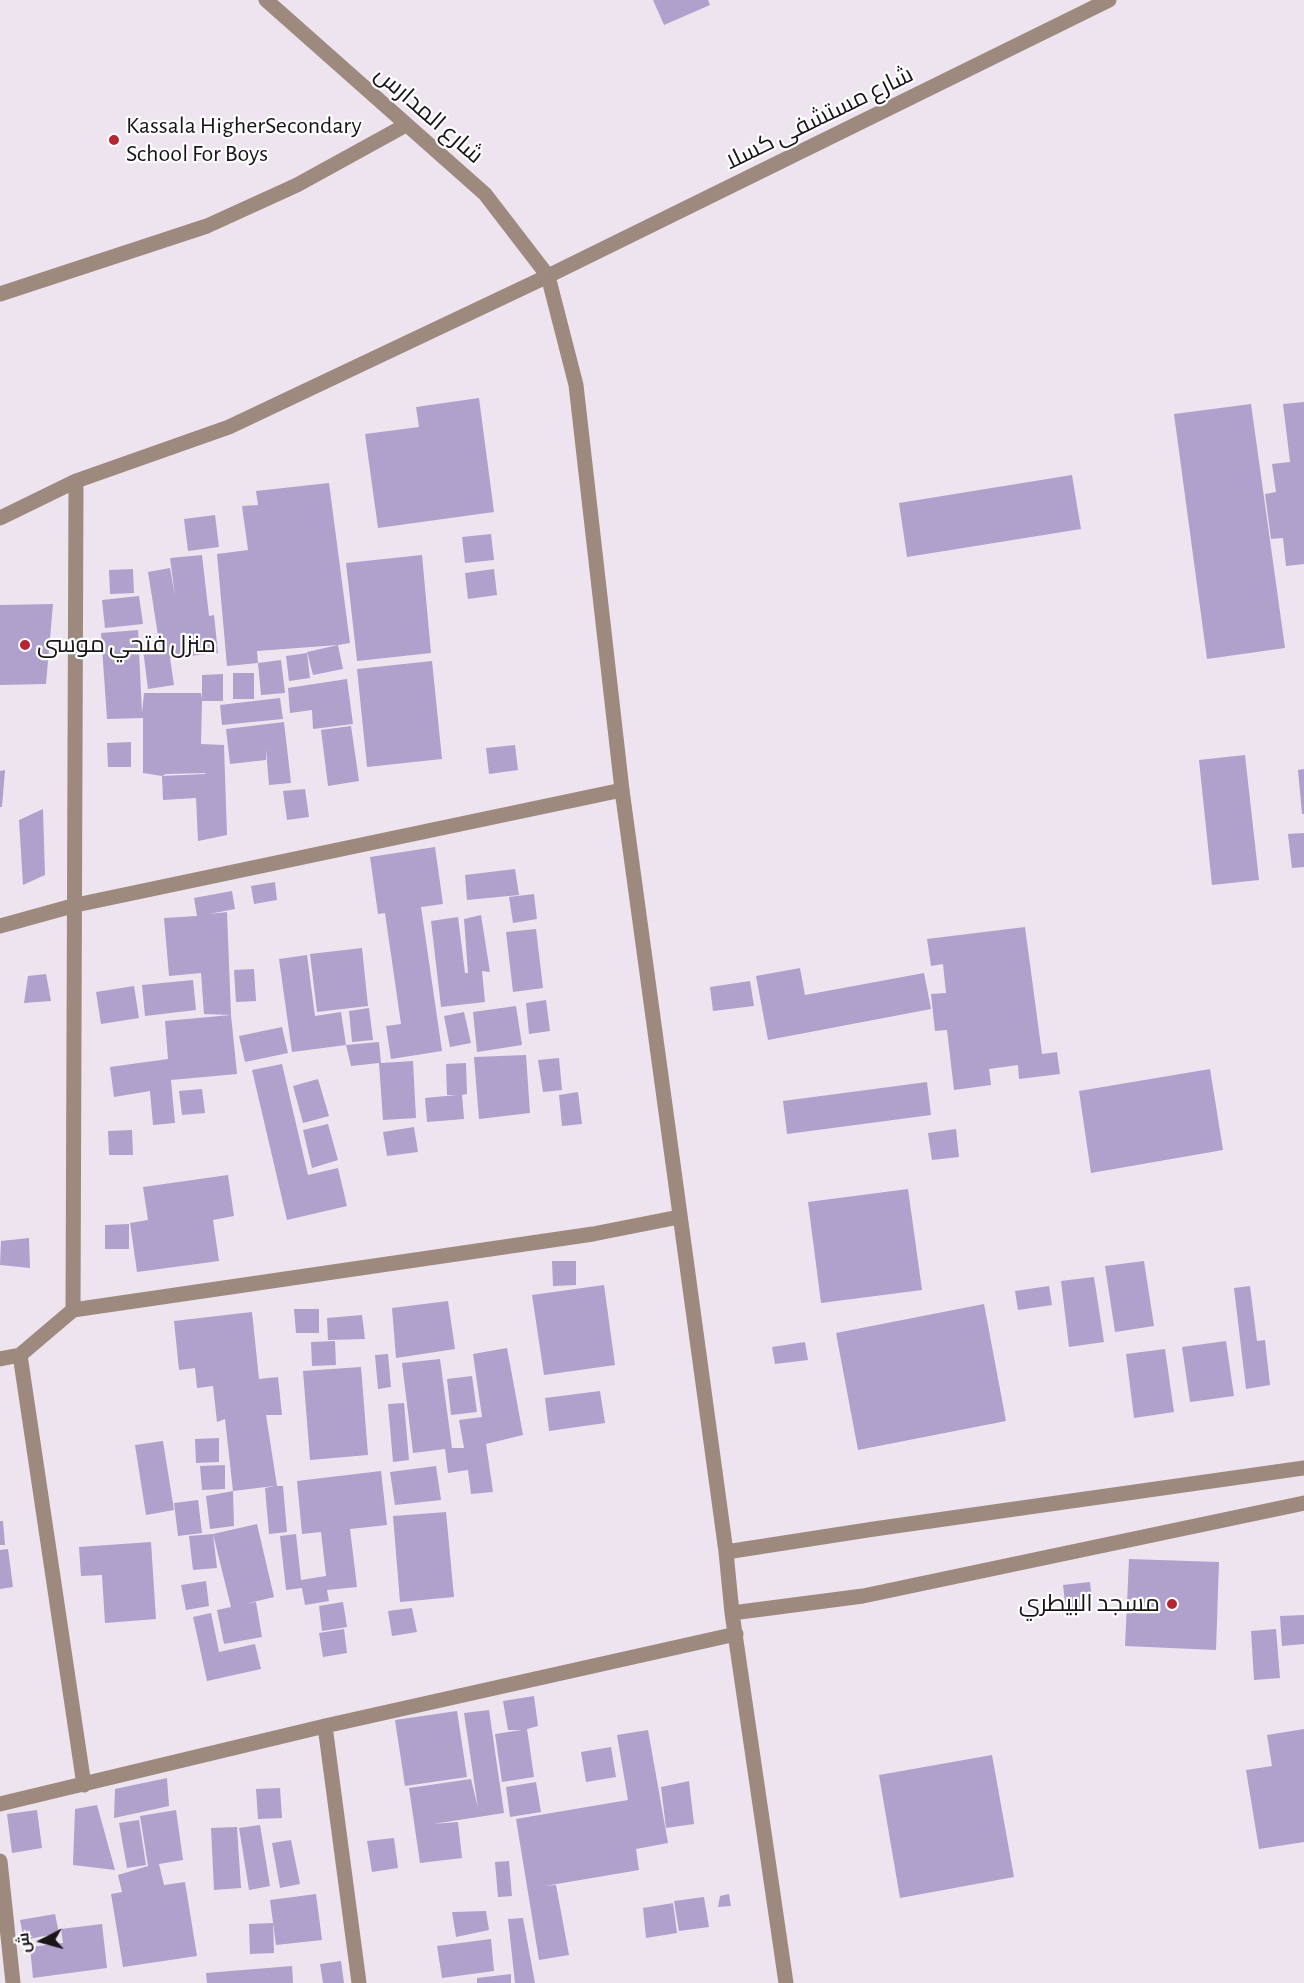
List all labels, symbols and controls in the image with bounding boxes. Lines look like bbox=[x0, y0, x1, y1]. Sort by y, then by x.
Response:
street label: شارع المدارس bbox=[369, 60, 489, 170]
street label: شارع مستشفى كسلا bbox=[720, 60, 918, 176]
place label: Kassala HigherSecondary School For Boys bbox=[126, 112, 362, 168]
marker: Kassala HigherSecondary School For Boys bbox=[107, 133, 121, 147]
place label: منزل فتحي موسى bbox=[37, 631, 216, 659]
marker: منزل فتحي موسى bbox=[18, 638, 32, 652]
place label: مسجد البيطري bbox=[1019, 1590, 1160, 1618]
marker: مسجد البيطري bbox=[1165, 1597, 1179, 1611]
north arrow bbox=[12, 1911, 72, 1971]
text: ش bbox=[15, 1932, 33, 1954]

